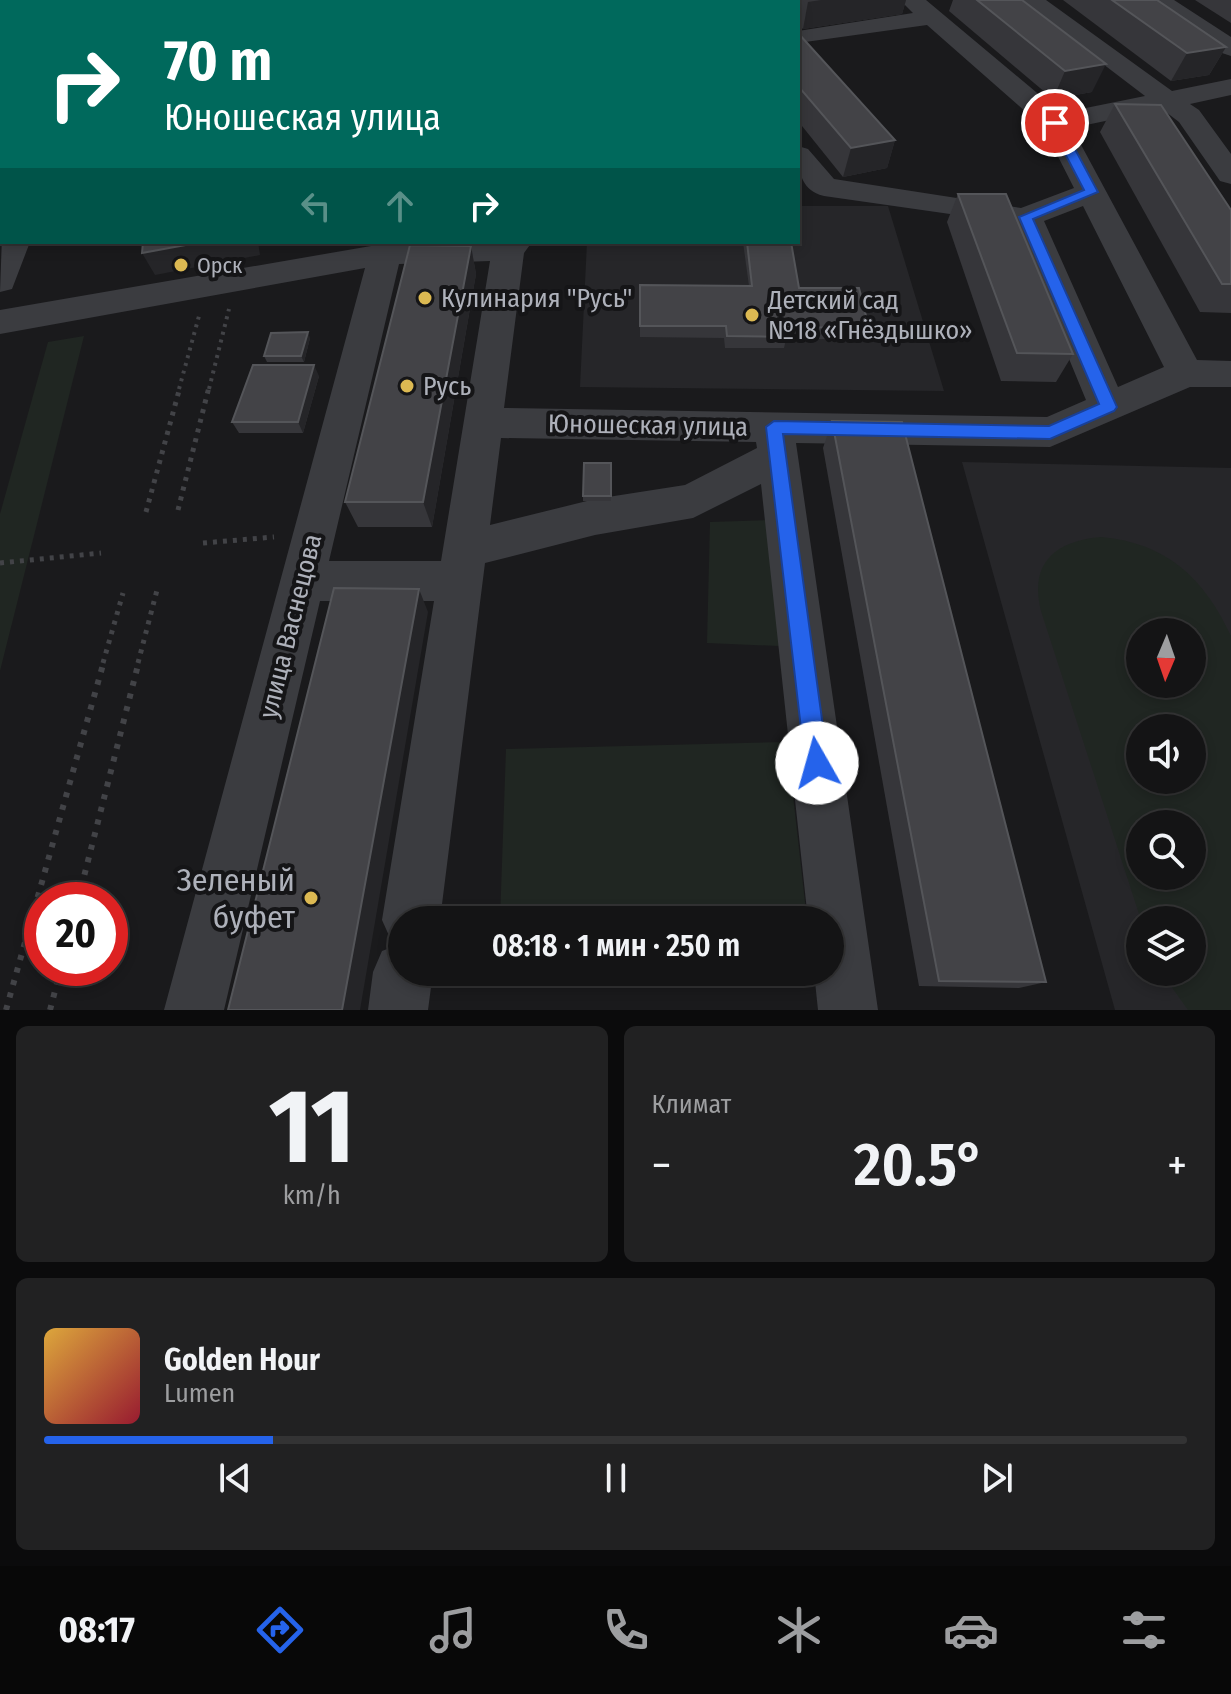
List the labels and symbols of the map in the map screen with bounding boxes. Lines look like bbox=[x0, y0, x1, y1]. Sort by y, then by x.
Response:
pin bbox=[1021, 89, 1089, 157]
place label: Орск bbox=[197, 252, 243, 279]
marker: Орск bbox=[172, 256, 190, 274]
place label: Кулинария "Русь" bbox=[441, 283, 632, 314]
place label: Детский сад №18 «Гнёздышко» bbox=[767, 285, 973, 346]
marker: Кулинария "Русь" bbox=[416, 289, 434, 307]
marker: Детский сад №18 «Гнёздышко» bbox=[743, 306, 761, 324]
place label: Русь bbox=[423, 371, 471, 402]
marker: Русь bbox=[398, 377, 416, 395]
street label: Юношеская улица bbox=[548, 408, 748, 443]
street label: улица Васнецова bbox=[253, 531, 328, 721]
north arrow bbox=[1126, 618, 1206, 698]
position arrow bbox=[775, 721, 859, 805]
place label: Зеленый буфет bbox=[177, 861, 295, 936]
speed limit sign: 20 bbox=[24, 882, 128, 986]
marker: Зеленый буфет bbox=[302, 889, 320, 907]

